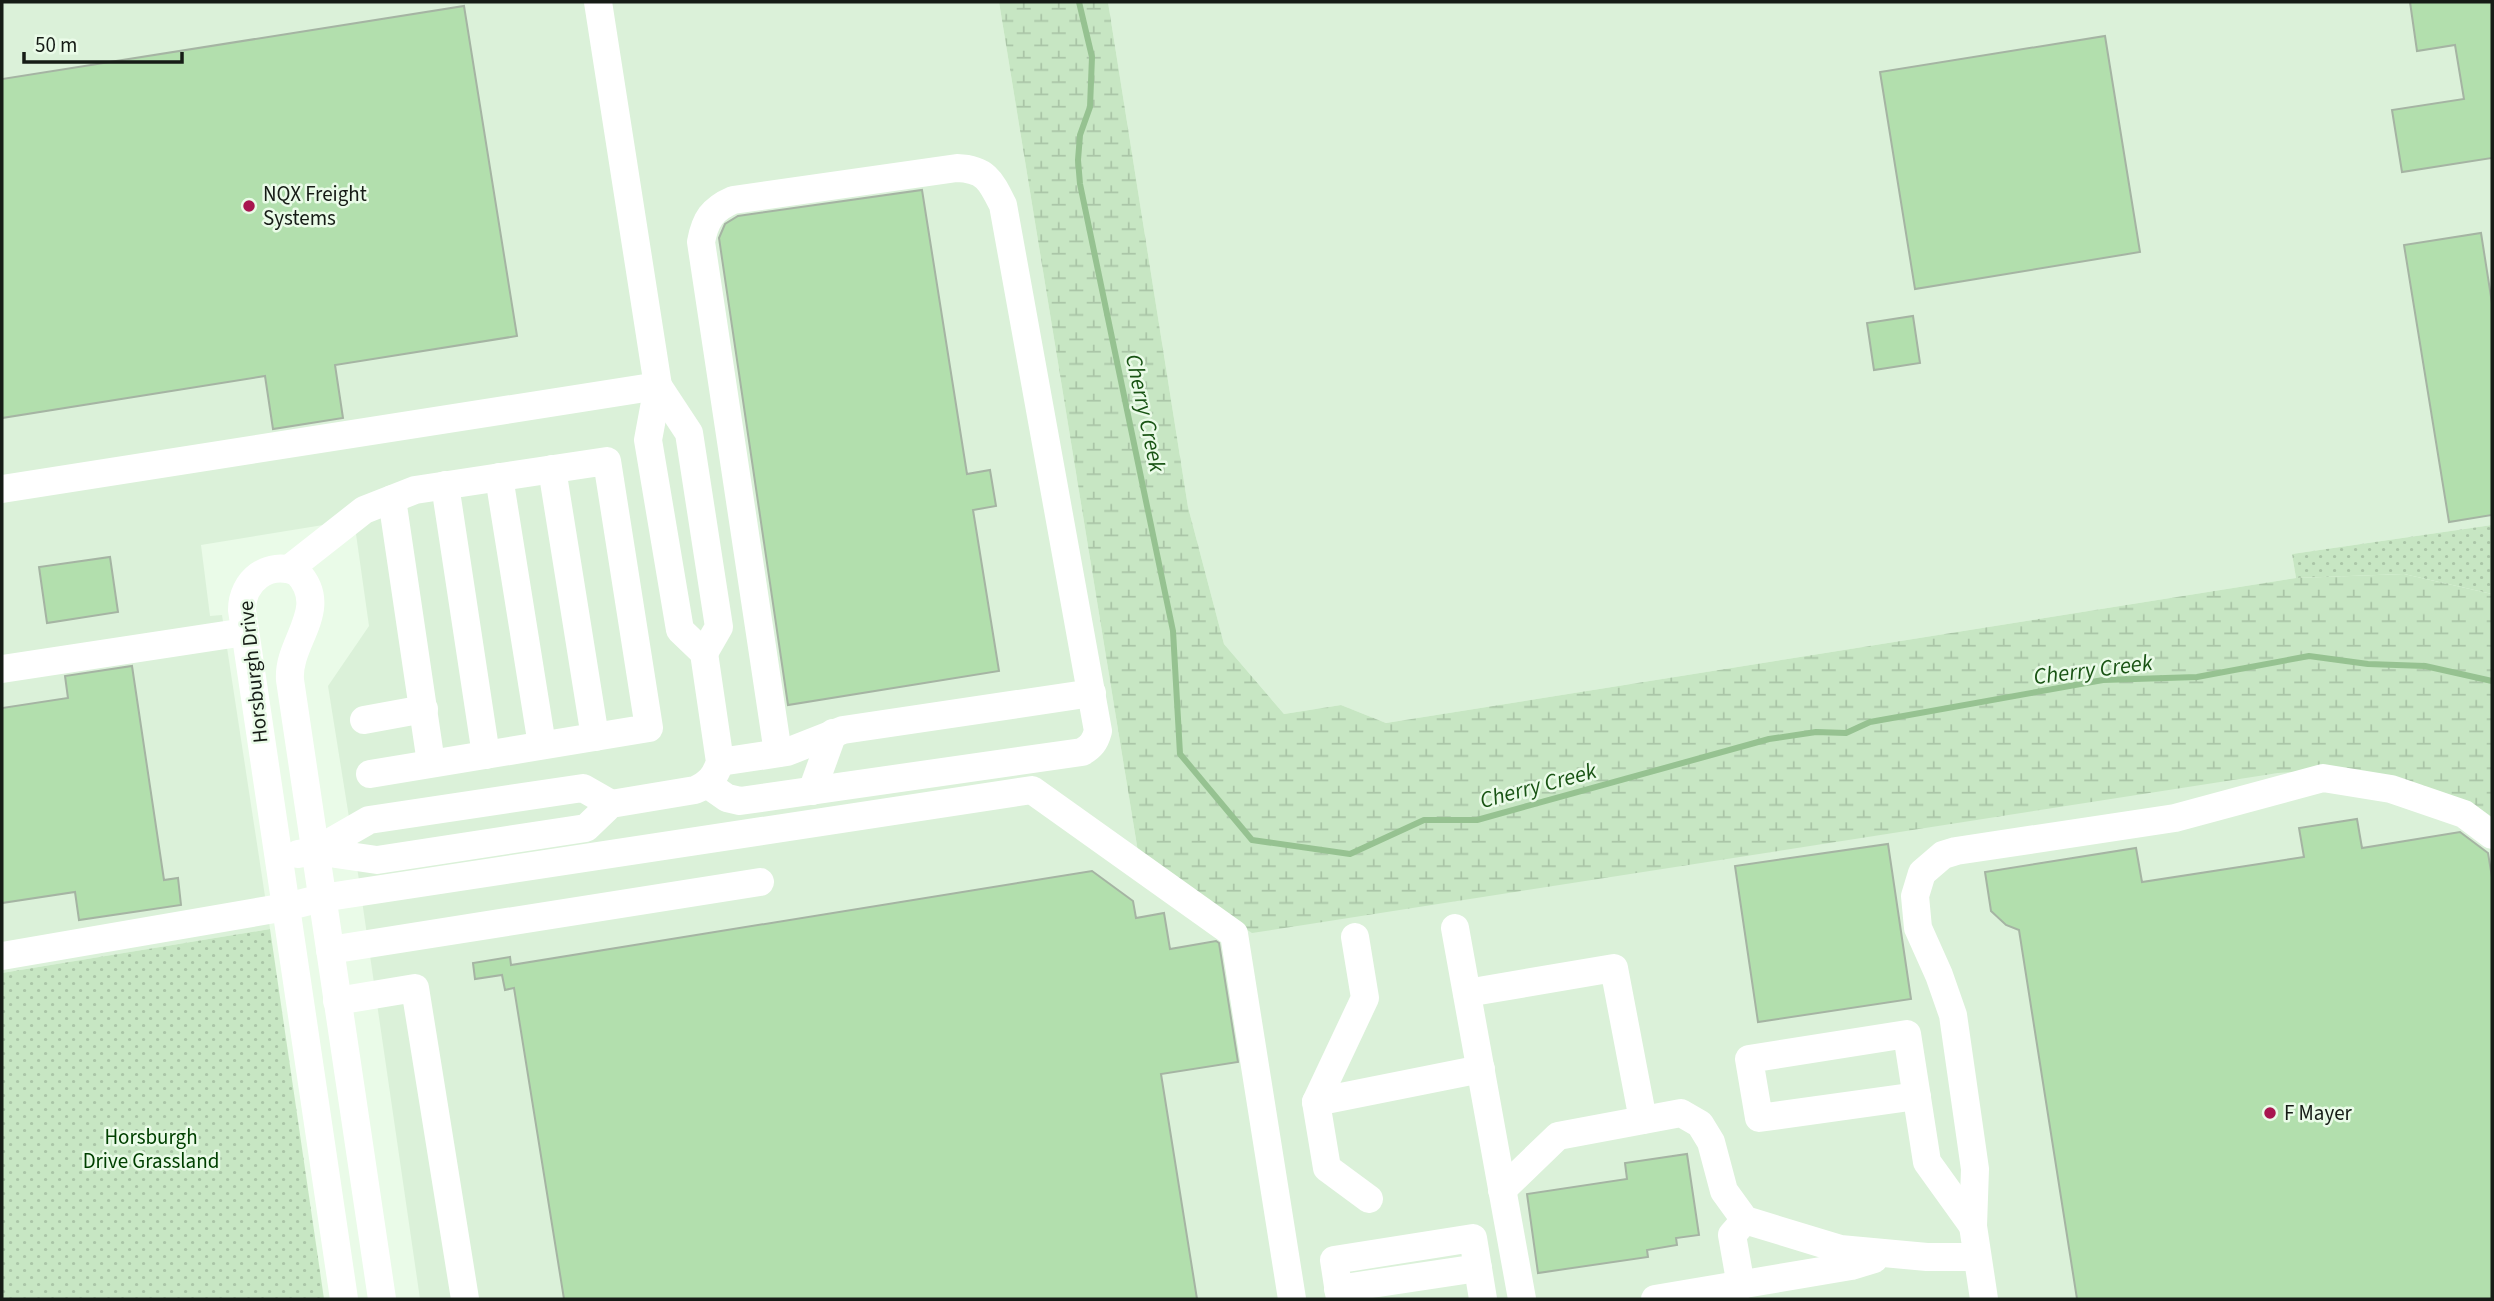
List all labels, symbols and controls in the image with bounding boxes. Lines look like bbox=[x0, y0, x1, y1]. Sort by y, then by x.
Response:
scale bar bbox=[24, 21, 182, 65]
text: 50 m bbox=[35, 30, 77, 60]
place label: NQX Freight Systems bbox=[263, 179, 367, 233]
marker: NQX Freight Systems bbox=[241, 198, 257, 214]
water label: Cherry Creek bbox=[1117, 351, 1174, 476]
street label: Horsburgh Drive bbox=[231, 599, 275, 745]
water label: Cherry Creek bbox=[2032, 646, 2156, 693]
water label: Cherry Creek bbox=[1476, 754, 1601, 817]
place label: F Mayer bbox=[2284, 1098, 2353, 1128]
marker: F Mayer bbox=[2262, 1105, 2278, 1121]
park label: Horsburgh Drive Grassland bbox=[83, 1122, 219, 1176]

